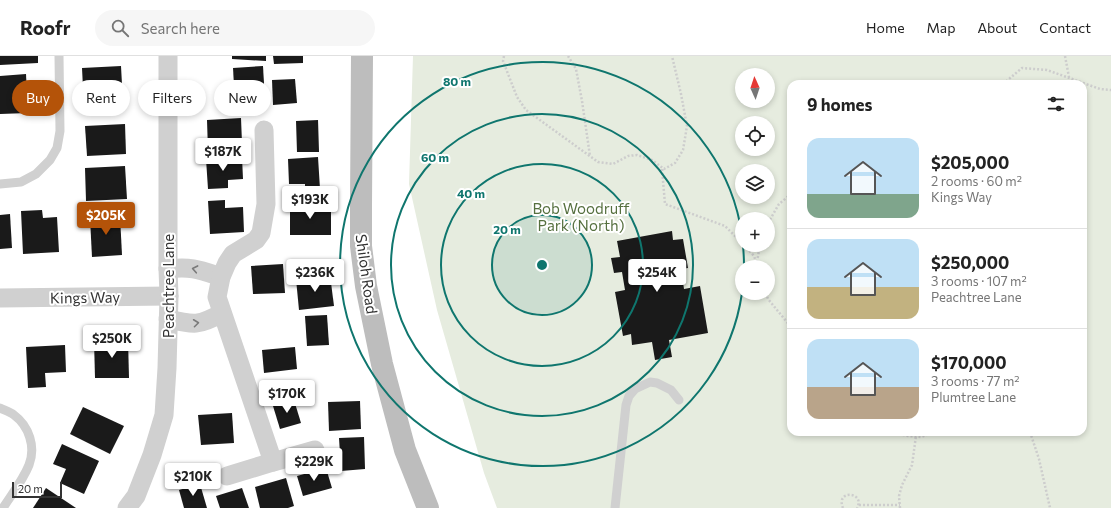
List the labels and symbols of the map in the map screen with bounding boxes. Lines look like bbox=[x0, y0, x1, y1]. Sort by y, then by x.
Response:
north arrow bbox=[735, 68, 775, 108]
text: 80 m bbox=[443, 74, 471, 88]
pin: $187K bbox=[195, 138, 251, 172]
text: 60 m bbox=[421, 150, 449, 164]
pin: $193K bbox=[282, 186, 338, 220]
text: 40 m bbox=[457, 186, 485, 200]
park label: Bob Woodruff Park (North) bbox=[532, 199, 630, 234]
pin: $205K bbox=[78, 202, 134, 236]
text: 20 m bbox=[493, 222, 521, 236]
street label: Shiloh Road bbox=[352, 233, 382, 315]
street label: Peachtree Lane bbox=[159, 234, 177, 338]
centre of rings bbox=[535, 258, 549, 272]
pin: $236K bbox=[287, 259, 343, 293]
pin: $254K bbox=[629, 259, 685, 293]
one-way arrow bbox=[192, 265, 198, 274]
street label: Kings Way bbox=[50, 287, 121, 307]
one-way arrow bbox=[193, 319, 199, 328]
pin: $250K bbox=[84, 325, 140, 359]
pin: $170K bbox=[259, 380, 315, 414]
pin: $229K bbox=[286, 448, 342, 482]
pin: $210K bbox=[165, 463, 221, 497]
scale bar bbox=[12, 480, 62, 499]

